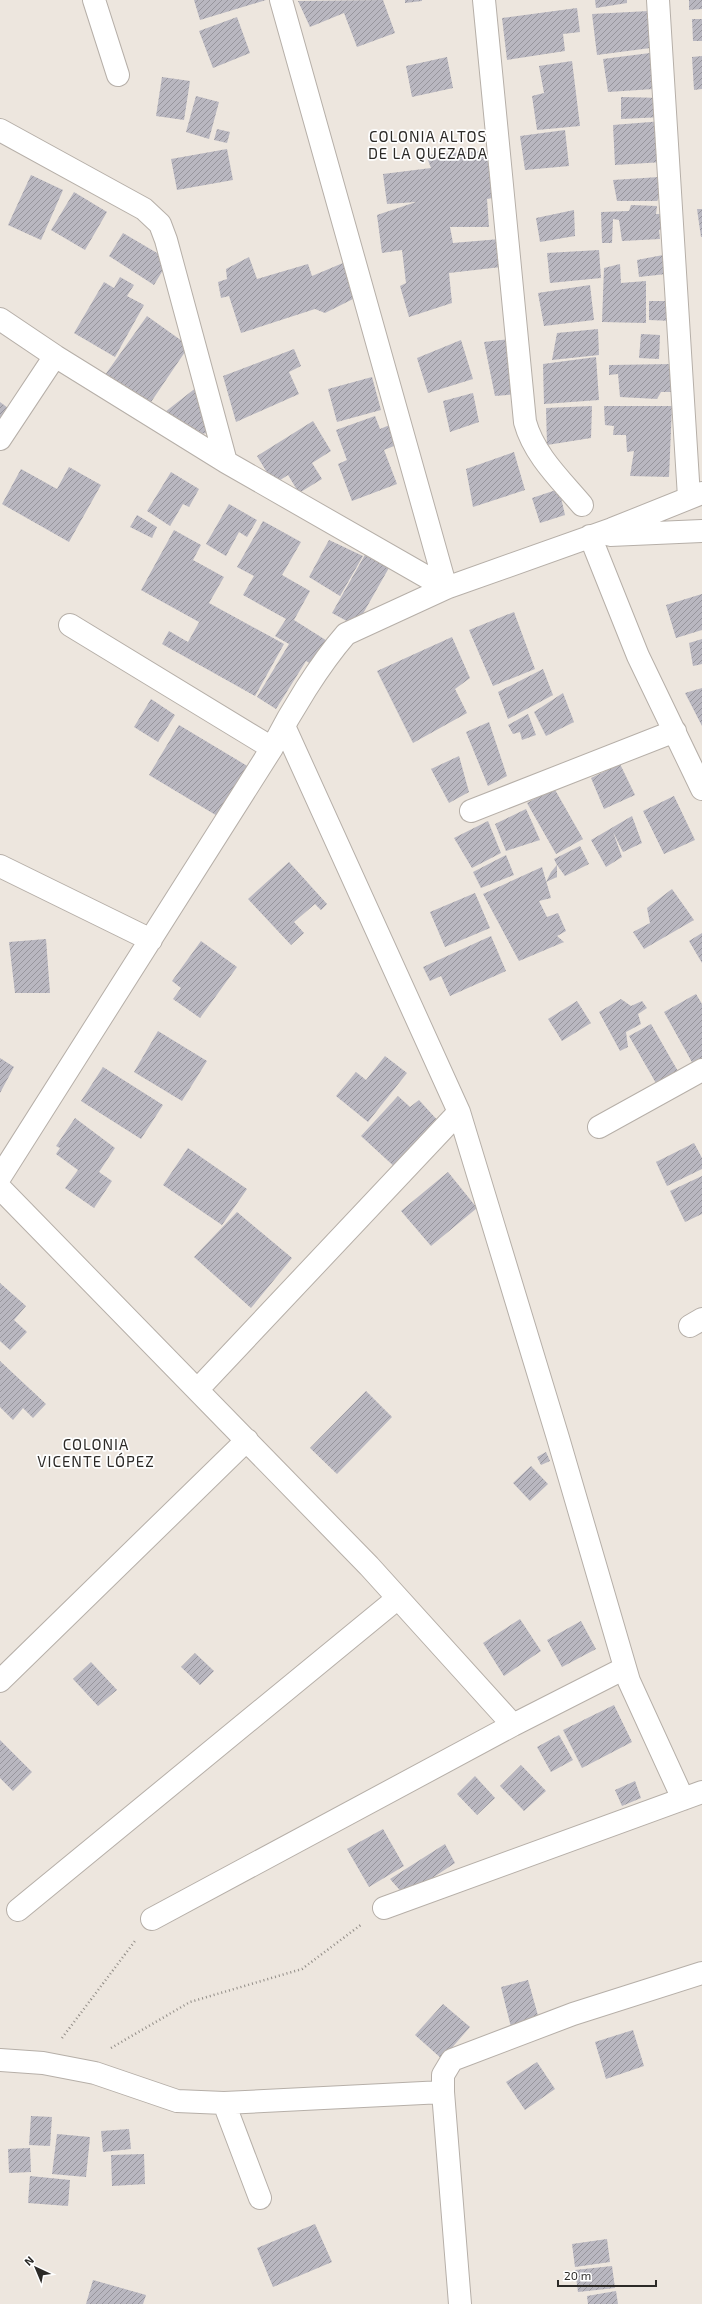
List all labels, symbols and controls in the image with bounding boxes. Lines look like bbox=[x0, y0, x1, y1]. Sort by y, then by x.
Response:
district label: COLONIA ALTOS DE LA QUEZADA bbox=[368, 127, 488, 163]
district label: COLONIA VICENTE LÓPEZ bbox=[37, 1435, 155, 1470]
north arrow bbox=[16, 2248, 56, 2288]
text: N bbox=[21, 2253, 36, 2268]
scale bar bbox=[558, 2262, 656, 2288]
text: 20 m bbox=[564, 2268, 591, 2282]

